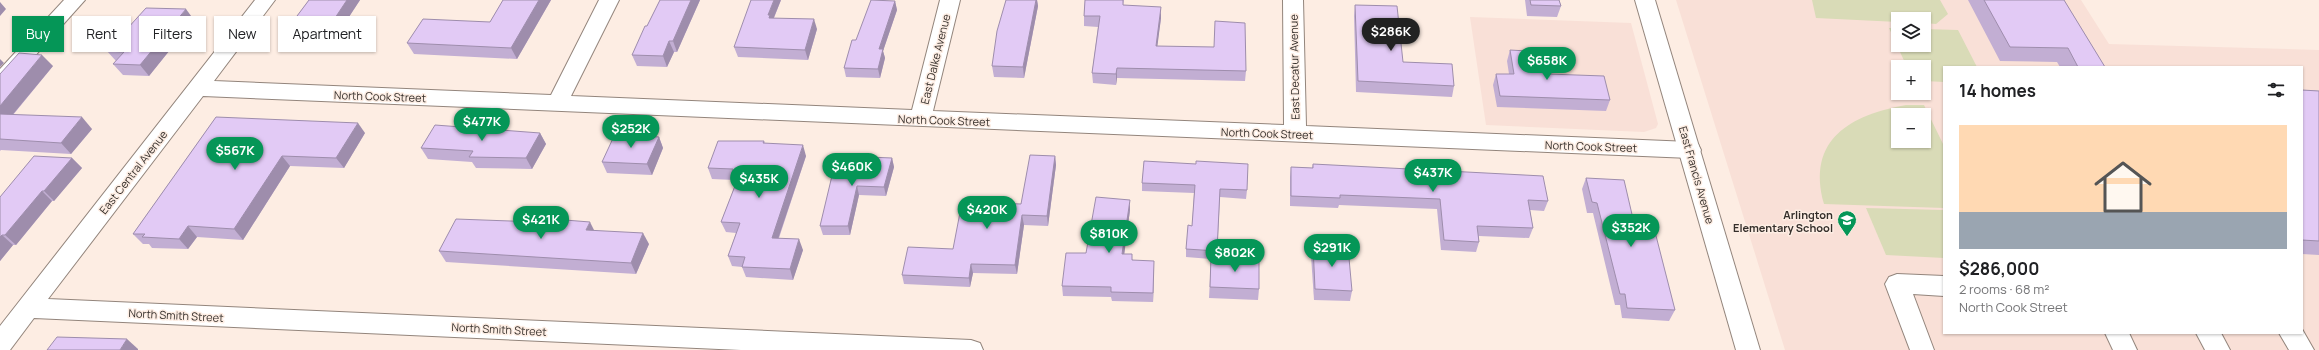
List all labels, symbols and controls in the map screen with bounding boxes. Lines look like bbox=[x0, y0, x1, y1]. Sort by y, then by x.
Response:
street label: East Dalke Avenue bbox=[917, 12, 954, 106]
map controls bbox=[1891, 12, 1931, 148]
button: layers bbox=[1891, 12, 1931, 52]
street label: East Decatur Avenue bbox=[1286, 14, 1302, 120]
chip: Buy bbox=[12, 16, 64, 52]
chip: Rent bbox=[72, 16, 131, 52]
chip: Filters bbox=[139, 16, 206, 52]
chip: New bbox=[214, 16, 270, 52]
chip: Apartment bbox=[278, 16, 376, 52]
pin: $286K bbox=[1363, 18, 1419, 52]
text: $286K bbox=[1371, 22, 1411, 40]
pin: $658K bbox=[1519, 47, 1575, 81]
text: $658K bbox=[1527, 51, 1567, 69]
button: + bbox=[1891, 60, 1931, 100]
text: 14 homes bbox=[1959, 79, 2036, 102]
icon: filters bbox=[2265, 79, 2287, 101]
street label: North Cook Street bbox=[334, 87, 426, 105]
pin: $477K bbox=[454, 108, 510, 142]
button: − bbox=[1891, 108, 1931, 148]
street label: North Cook Street bbox=[898, 111, 990, 129]
text: $477K bbox=[463, 112, 501, 130]
pin: $252K bbox=[603, 115, 659, 149]
text: $252K bbox=[611, 119, 651, 137]
street label: North Cook Street bbox=[1221, 124, 1313, 142]
street label: East Francis Avenue bbox=[1676, 124, 1718, 226]
street label: East Central Avenue bbox=[96, 127, 171, 217]
pin: $567K bbox=[207, 137, 263, 171]
street label: North Cook Street bbox=[1545, 137, 1637, 155]
text: $567K bbox=[215, 141, 255, 159]
icon: home bbox=[2087, 151, 2159, 223]
pin: $460K bbox=[824, 153, 880, 187]
text: $460K bbox=[831, 157, 873, 175]
pin: $437K bbox=[1405, 159, 1461, 193]
text: $437K bbox=[1414, 163, 1452, 181]
pin: $435K bbox=[731, 165, 787, 199]
text: $435K bbox=[739, 169, 779, 187]
pin: $420K bbox=[959, 196, 1015, 230]
text: $420K bbox=[967, 200, 1007, 218]
pin: $421K bbox=[513, 206, 569, 240]
place label: Arlington Elementary School bbox=[1733, 207, 1833, 235]
school or university icon: Arlington Elementary School bbox=[1836, 209, 1858, 237]
text: $421K bbox=[522, 210, 560, 228]
pin: $352K bbox=[1603, 214, 1659, 248]
text: $352K bbox=[1611, 218, 1651, 236]
pin: $810K bbox=[1081, 220, 1137, 254]
text: $810K bbox=[1090, 224, 1128, 242]
pin: $291K bbox=[1304, 234, 1360, 268]
text: $291K bbox=[1313, 238, 1351, 256]
pin: $802K bbox=[1207, 239, 1263, 273]
text: $802K bbox=[1215, 243, 1255, 261]
text: $286,000 bbox=[1959, 257, 2040, 280]
text: 2 rooms · 68 m² bbox=[1959, 280, 2049, 298]
text: North Cook Street bbox=[1959, 298, 2068, 316]
street label: North Smith Street bbox=[128, 305, 224, 325]
street label: North Smith Street bbox=[451, 319, 547, 339]

